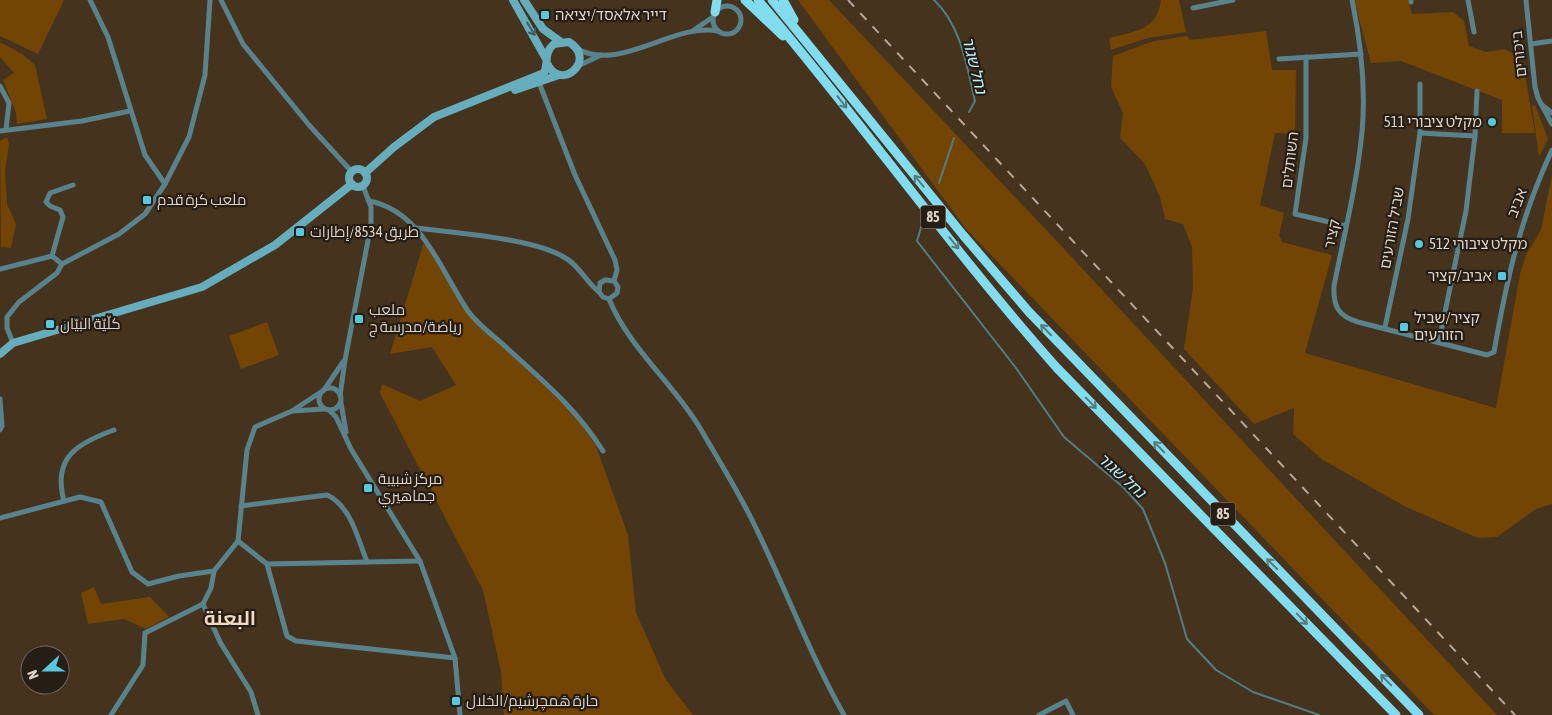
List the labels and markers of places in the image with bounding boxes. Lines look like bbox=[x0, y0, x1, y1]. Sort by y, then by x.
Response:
place label: דייר אלאסד/יציאה bbox=[555, 6, 667, 23]
marker: דייר אלאסד/יציאה bbox=[539, 9, 551, 21]
place label: מקלט ציבורי 511 bbox=[1384, 113, 1482, 130]
marker: מקלט ציבורי 511 bbox=[1486, 116, 1498, 128]
place label: ملعب كرة قدم bbox=[157, 191, 246, 210]
marker: ملعب كرة قدم bbox=[141, 194, 153, 206]
place label: طريق 8534/إطارات bbox=[310, 223, 419, 242]
marker: طريق 8534/إطارات bbox=[294, 226, 306, 238]
place label: מקלט ציבורי 512 bbox=[1429, 235, 1527, 252]
marker: מקלט ציבורי 512 bbox=[1413, 238, 1425, 250]
place label: אביב/קציר bbox=[1427, 267, 1492, 284]
marker: אביב/קציר bbox=[1496, 270, 1508, 282]
place label: ملعب رياضة/مدرسة ج bbox=[369, 301, 462, 338]
place label: קציר/שביל הזורעים bbox=[1414, 309, 1480, 343]
marker: ملعب رياضة/مدرسة ج bbox=[353, 313, 365, 325]
place label: كلّيّة البيّان bbox=[60, 315, 121, 334]
marker: كلّيّة البيّان bbox=[44, 318, 56, 330]
marker: קציר/שביל הזורעים bbox=[1398, 321, 1410, 333]
place label: مركز شبيبة جماهيري bbox=[378, 470, 442, 508]
marker: مركز شبيبة جماهيري bbox=[362, 482, 374, 494]
place label: حارة هَمچرشيم/الخلال bbox=[466, 692, 598, 711]
marker: حارة هَمچرشيم/الخلال bbox=[450, 695, 462, 707]

